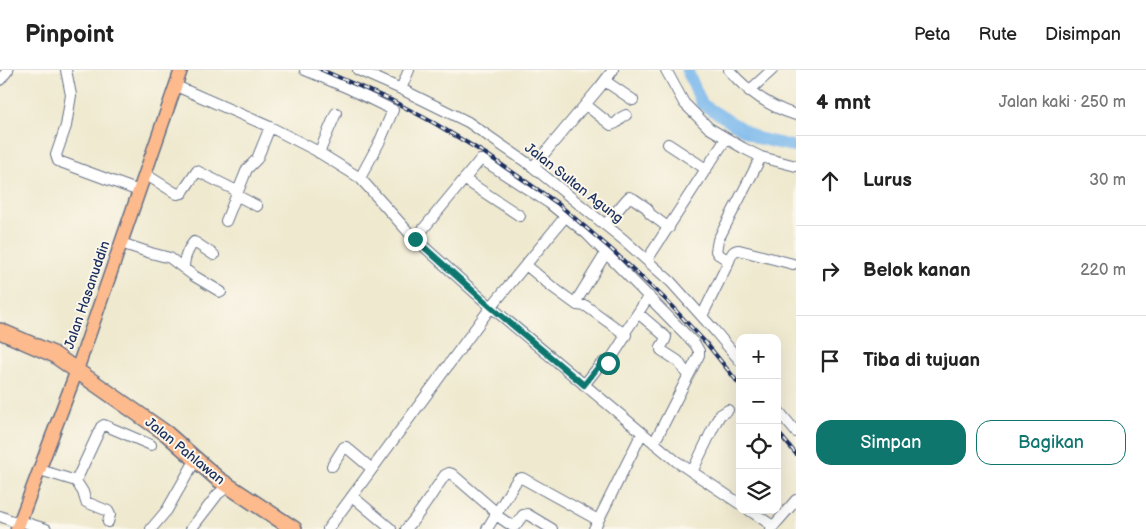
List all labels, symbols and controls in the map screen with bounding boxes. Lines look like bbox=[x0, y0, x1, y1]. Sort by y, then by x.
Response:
text: Pinpoint bbox=[25, 20, 114, 49]
text: Peta bbox=[914, 24, 950, 45]
text: Rute bbox=[978, 24, 1017, 45]
text: Disimpan bbox=[1045, 24, 1121, 45]
text: 4 mnt bbox=[816, 90, 871, 115]
text: Jalan kaki · 250 m bbox=[999, 93, 1126, 112]
street label: Jalan Sultan Agung bbox=[521, 139, 627, 227]
icon: ahead bbox=[816, 167, 844, 195]
text: Lurus bbox=[863, 169, 912, 192]
text: 30 m bbox=[1089, 171, 1126, 190]
route end bbox=[404, 228, 427, 251]
street label: Jalan Hasanuddin bbox=[60, 239, 114, 351]
icon: right bbox=[816, 257, 844, 285]
text: Belok kanan bbox=[863, 259, 971, 282]
text: 220 m bbox=[1080, 261, 1126, 280]
map controls bbox=[736, 334, 781, 514]
button: + bbox=[736, 334, 781, 379]
icon: arrive bbox=[816, 347, 844, 375]
text: Tiba di tujuan bbox=[863, 349, 980, 372]
route start bbox=[597, 352, 620, 375]
button: − bbox=[736, 379, 781, 424]
street label: Jalan Pahlawan bbox=[142, 414, 228, 488]
button: Simpan bbox=[816, 420, 966, 465]
button: Bagikan bbox=[976, 420, 1126, 465]
button: locate bbox=[736, 424, 781, 469]
button: layers bbox=[736, 469, 781, 514]

